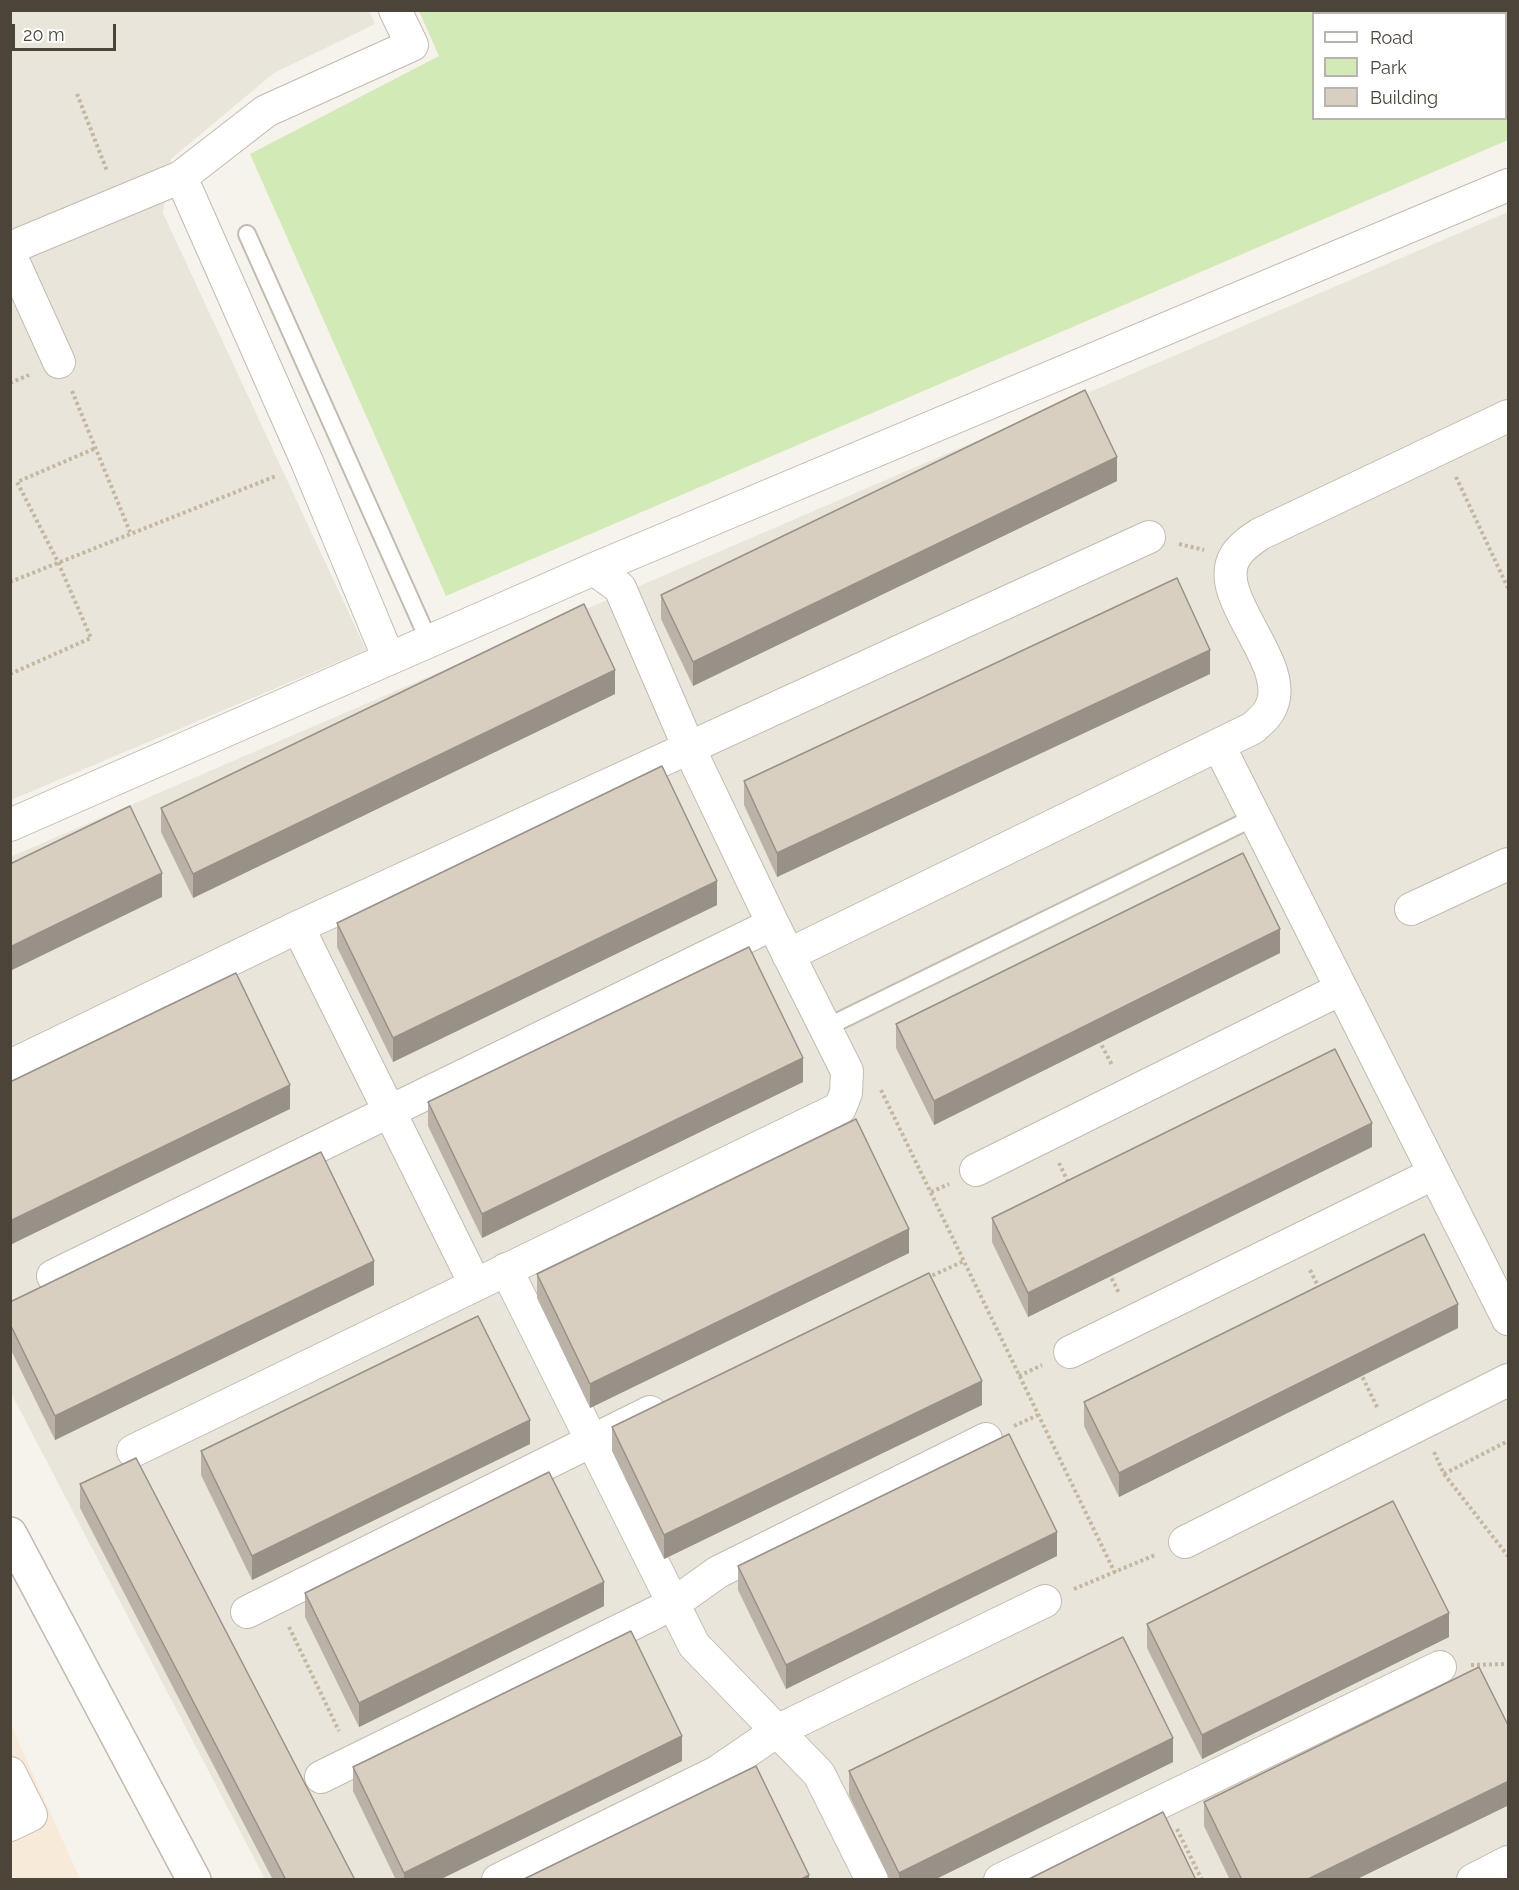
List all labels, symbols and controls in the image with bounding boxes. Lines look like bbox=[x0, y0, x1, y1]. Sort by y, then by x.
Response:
scale bar bbox=[15, 12, 118, 50]
legend bbox=[1312, 12, 1507, 120]
text: 20 m bbox=[23, 24, 65, 45]
text: Road bbox=[1370, 27, 1413, 48]
text: Park bbox=[1370, 57, 1407, 78]
text: Building bbox=[1370, 87, 1438, 108]

